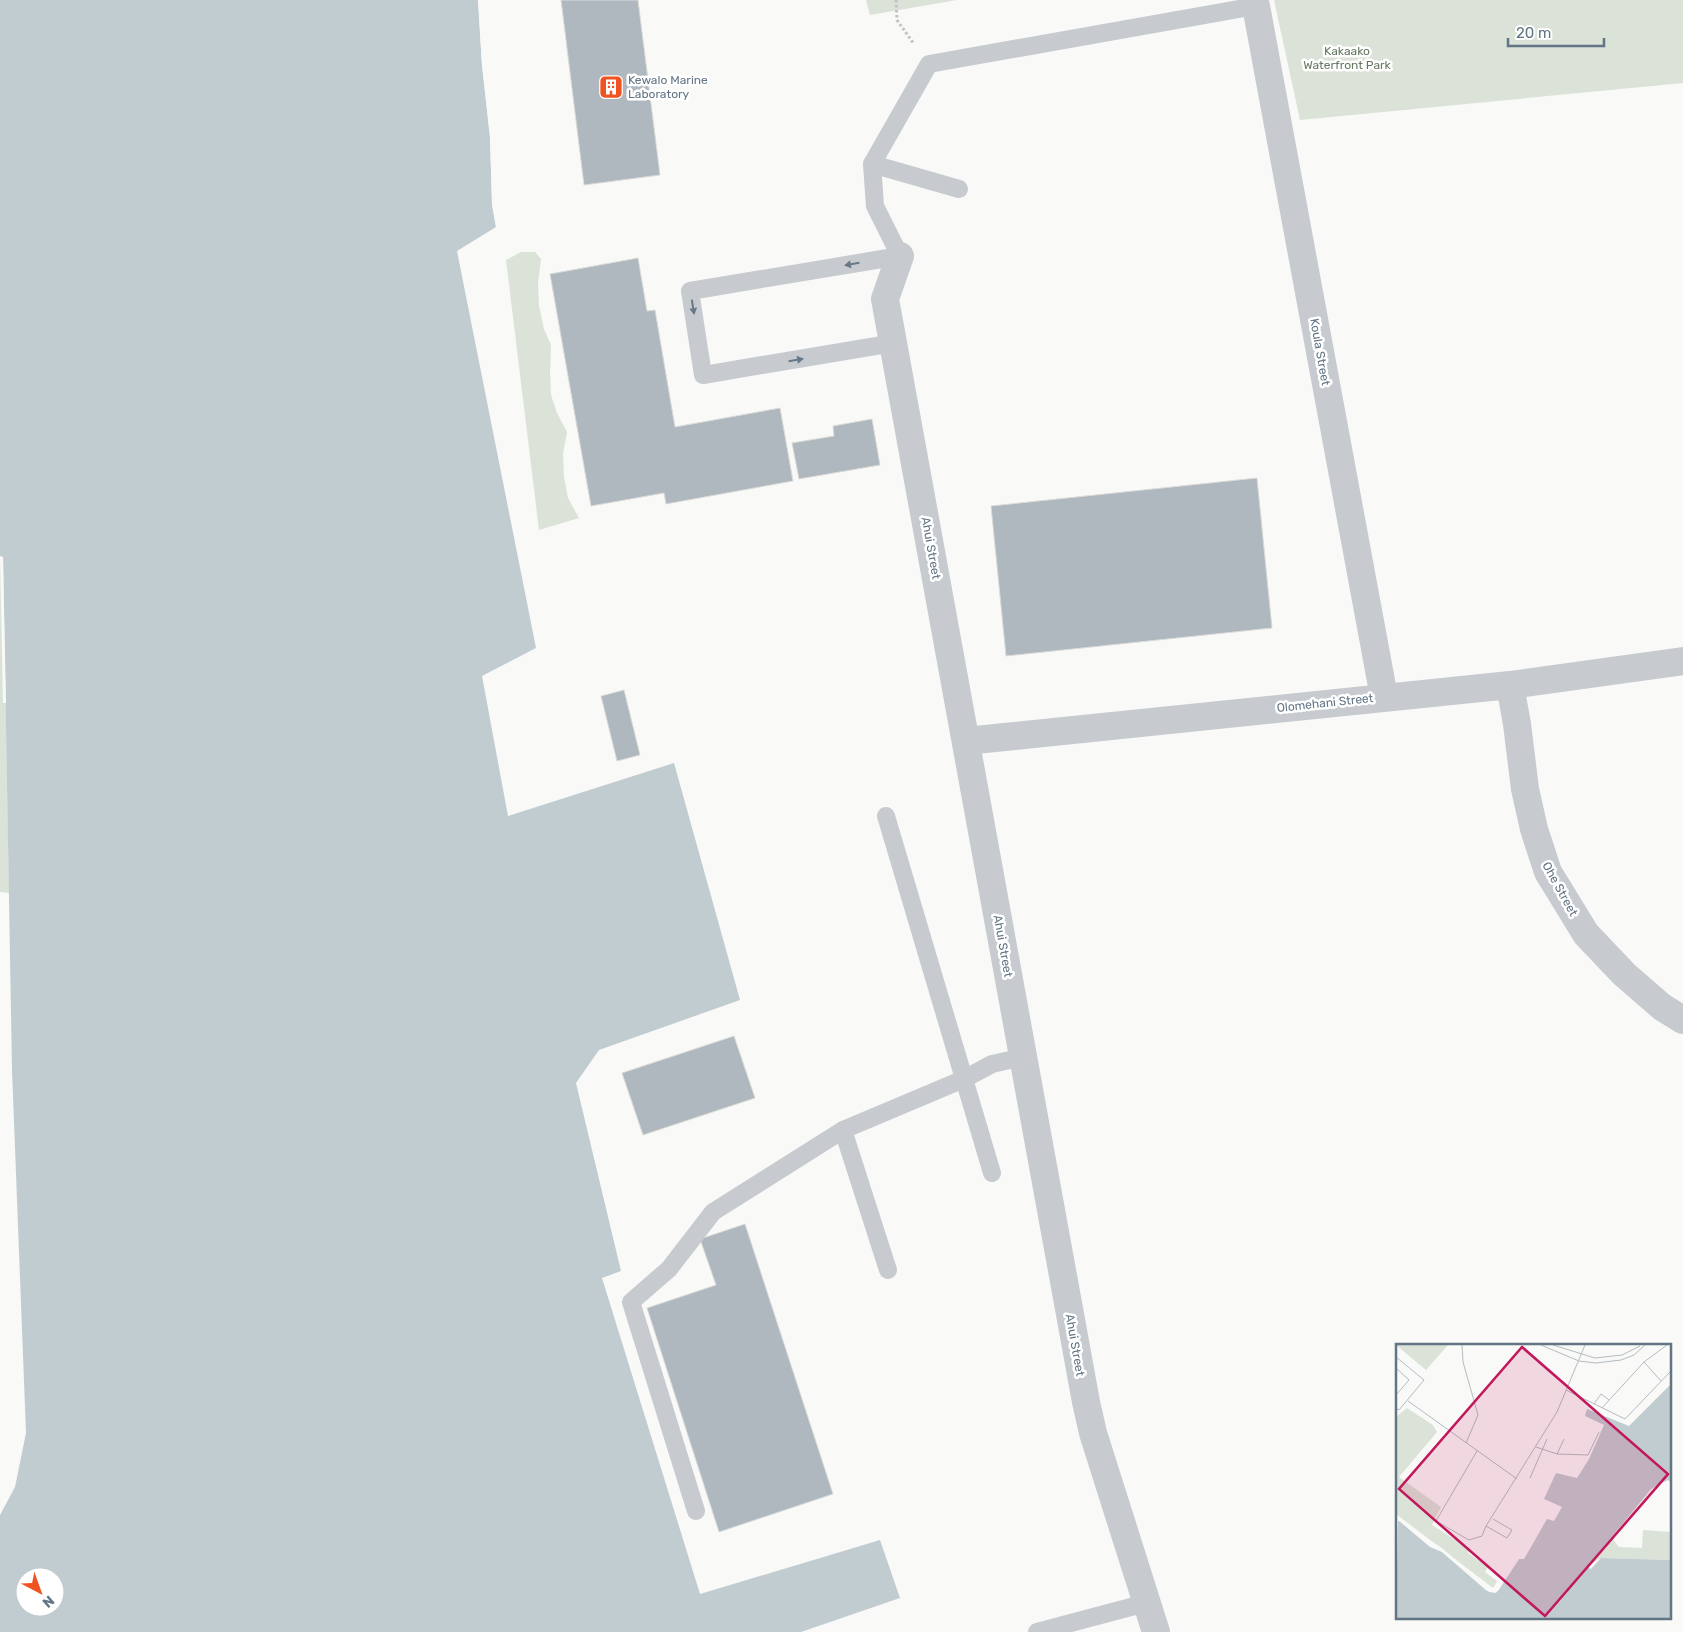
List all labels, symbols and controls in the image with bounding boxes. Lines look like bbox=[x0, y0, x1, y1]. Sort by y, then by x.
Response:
scale bar bbox=[1508, 15, 1604, 47]
text: 20 m bbox=[1516, 24, 1551, 42]
park label: Kakaako Waterfront Park bbox=[1303, 44, 1392, 72]
place label: Kewalo Marine Laboratory bbox=[628, 73, 708, 101]
building icon: Kewalo Marine Laboratory bbox=[598, 74, 624, 100]
one-way arrow bbox=[843, 260, 859, 268]
one-way arrow bbox=[689, 299, 697, 315]
street label: Koula Street bbox=[1307, 317, 1333, 387]
one-way arrow bbox=[788, 355, 804, 363]
street label: Ahui Street bbox=[919, 516, 943, 581]
street label: Olomehani Street bbox=[1276, 691, 1374, 715]
street label: Ohe Street bbox=[1539, 859, 1581, 919]
street label: Ahui Street bbox=[991, 914, 1015, 979]
street label: Ahui Street bbox=[1063, 1313, 1087, 1378]
inset map bbox=[1396, 1344, 1670, 1620]
north arrow bbox=[15, 1567, 65, 1617]
text: N bbox=[39, 1592, 58, 1611]

